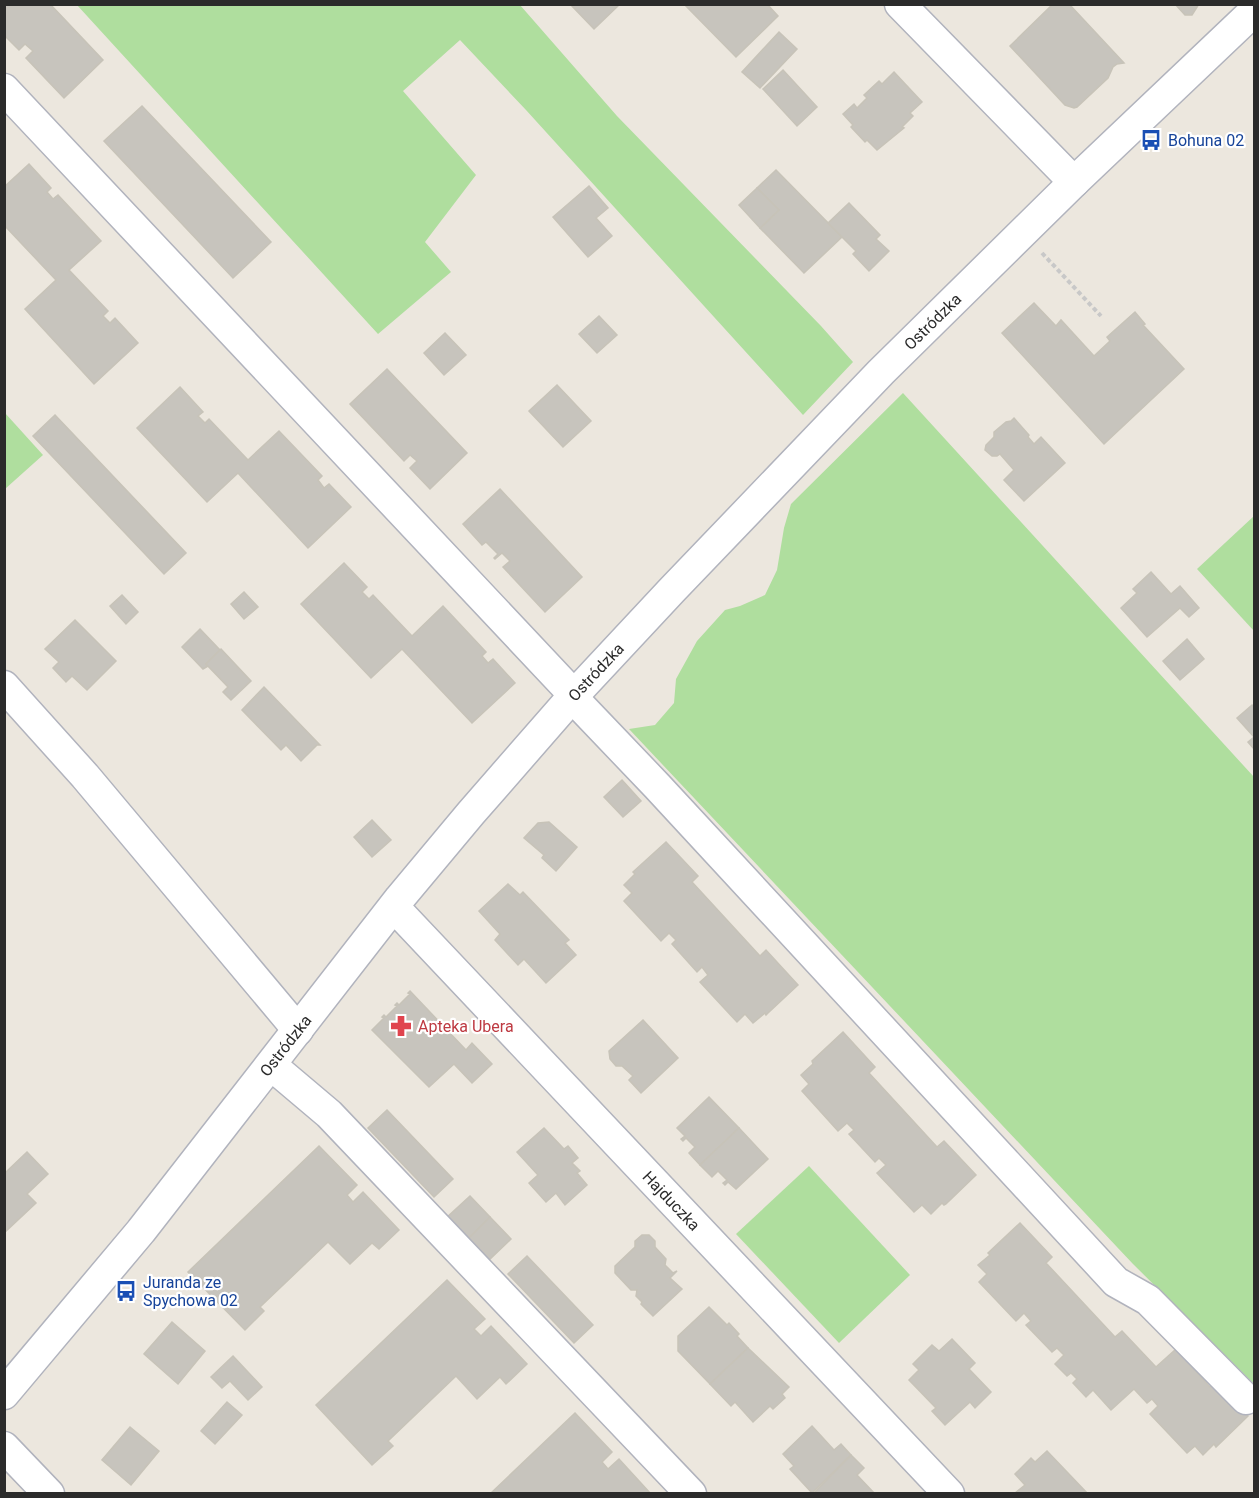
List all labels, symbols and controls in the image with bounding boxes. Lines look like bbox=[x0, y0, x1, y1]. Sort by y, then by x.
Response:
bus stop icon: Bohuna 02 bbox=[1139, 128, 1163, 152]
place label: Bohuna 02 bbox=[1168, 131, 1244, 150]
street label: Ostródzka bbox=[900, 289, 965, 354]
street label: Ostródzka bbox=[564, 639, 627, 705]
street label: Ostródzka bbox=[256, 1011, 315, 1080]
pharmacy icon: Apteka Ubera bbox=[389, 1014, 413, 1038]
place label: Apteka Ubera bbox=[418, 1017, 514, 1036]
street label: Hajduczka bbox=[639, 1167, 704, 1234]
place label: Juranda ze Spychowa 02 bbox=[143, 1273, 238, 1310]
bus stop icon: Juranda ze Spychowa 02 bbox=[114, 1279, 138, 1303]

